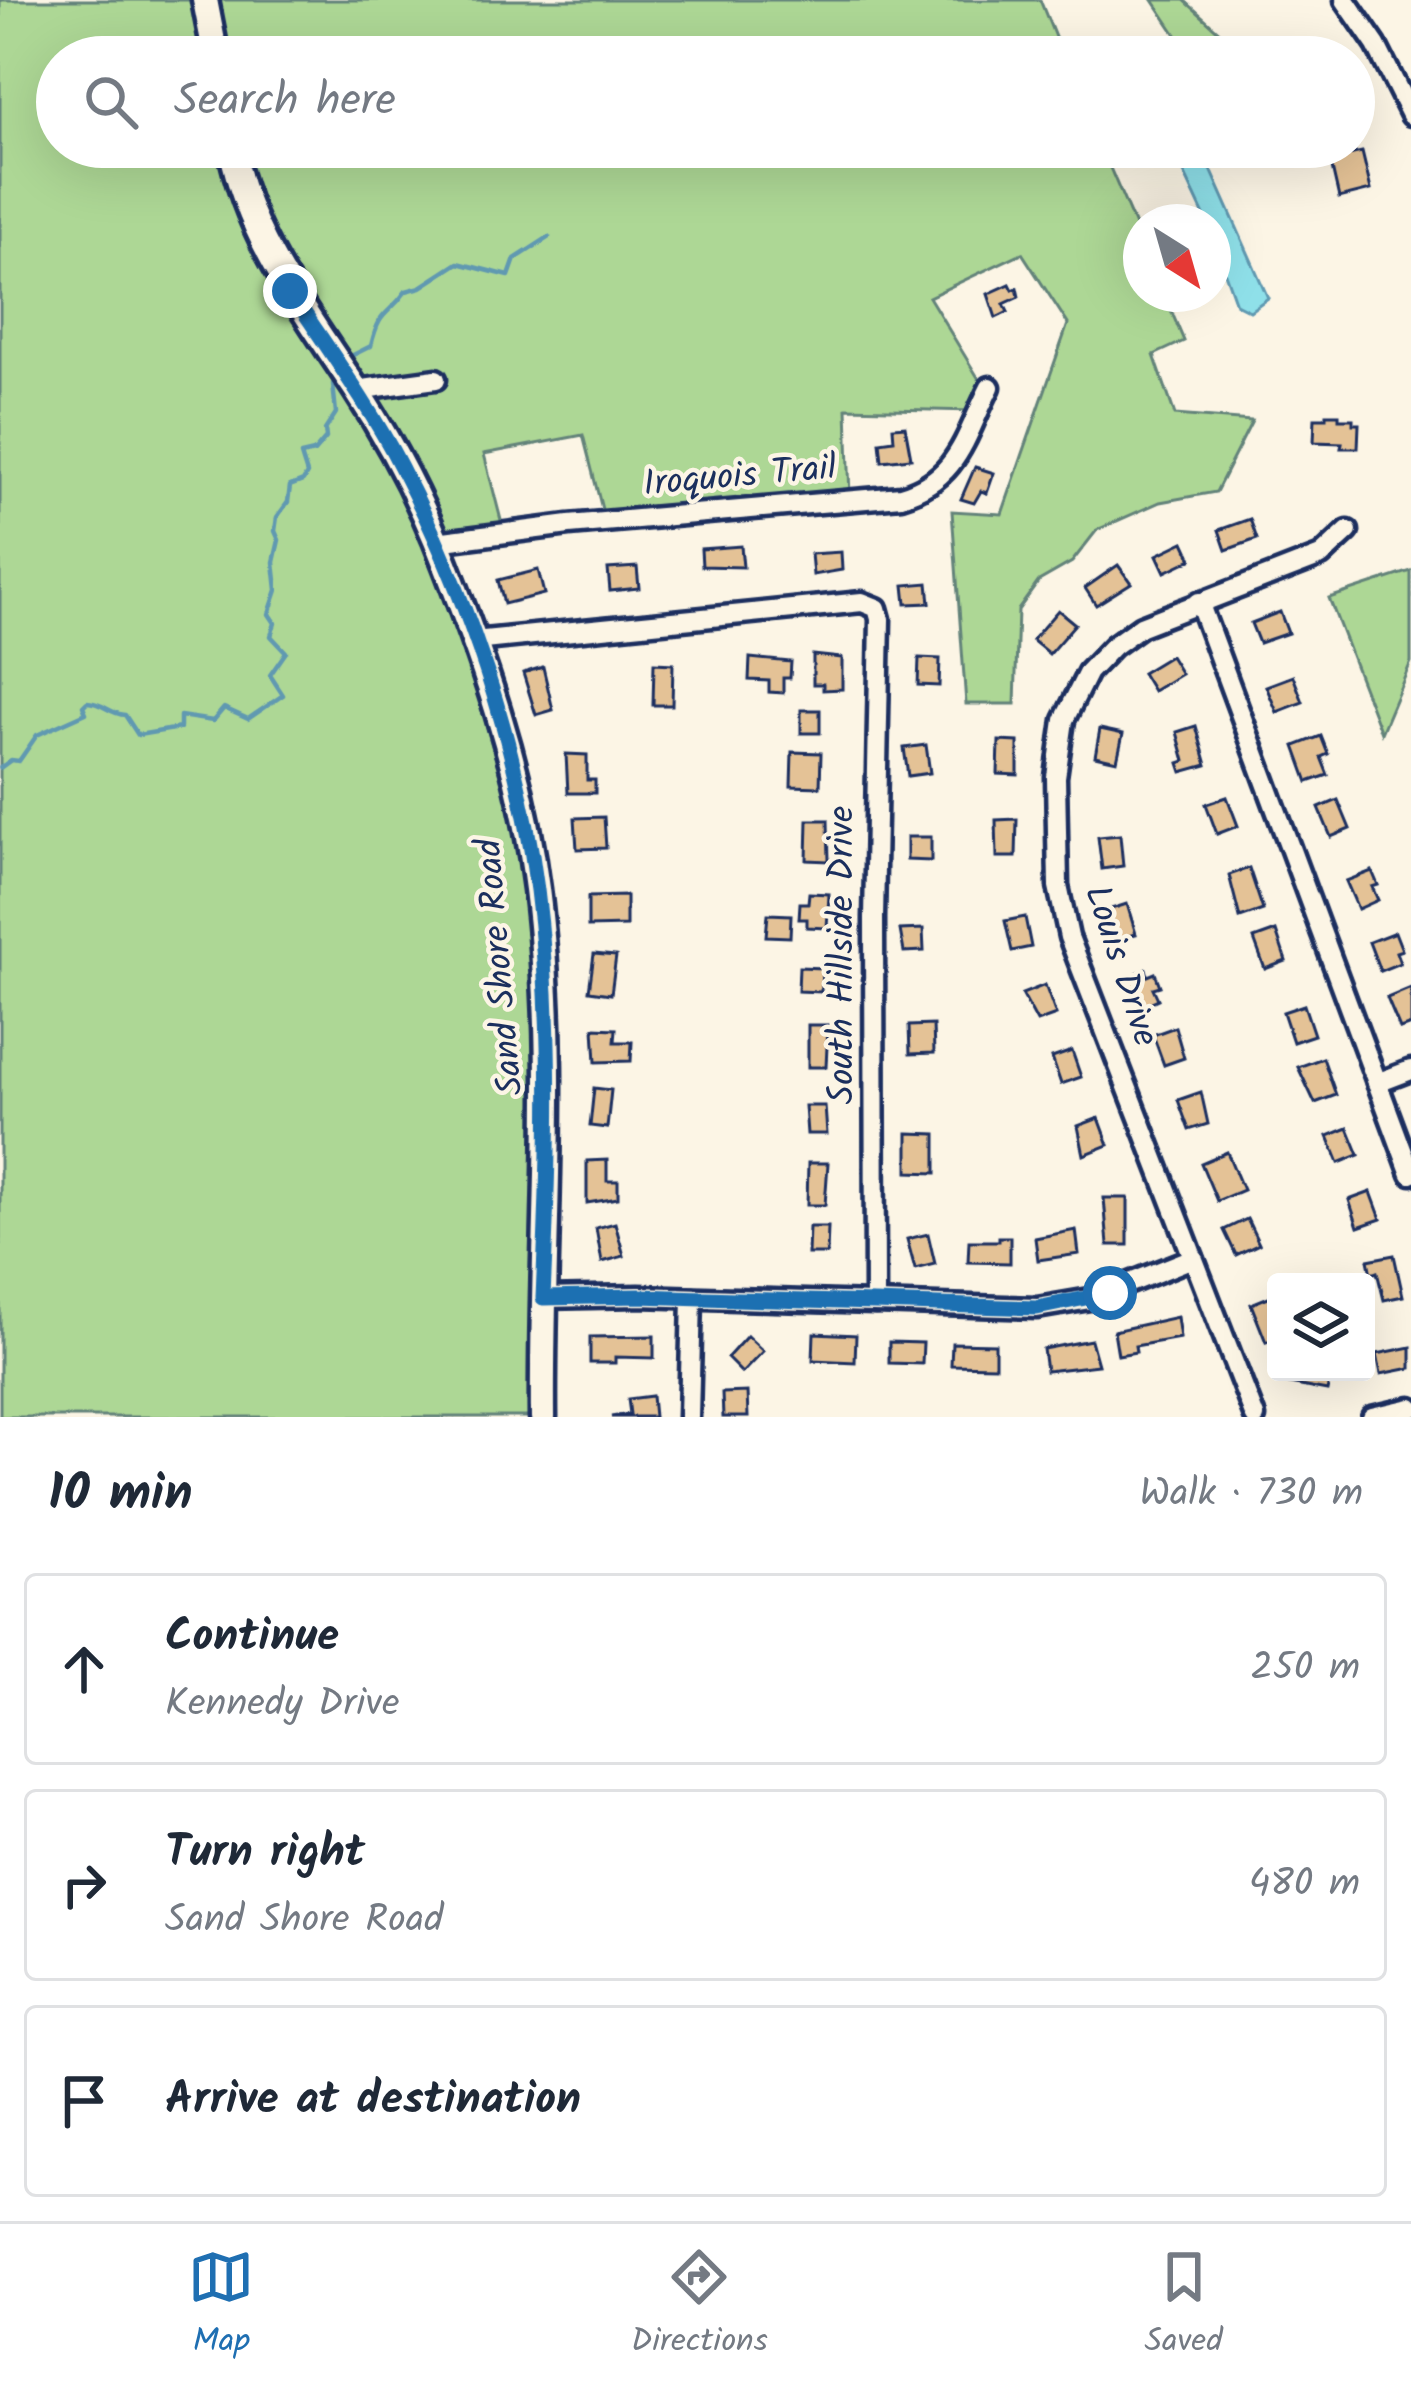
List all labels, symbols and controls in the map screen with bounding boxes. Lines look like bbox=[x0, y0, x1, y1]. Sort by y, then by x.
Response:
search box bbox=[36, 36, 1375, 168]
text: Search here bbox=[174, 66, 396, 138]
icon: search bbox=[78, 69, 144, 135]
north arrow bbox=[1123, 204, 1231, 312]
route end bbox=[263, 264, 317, 318]
street label: Iroquois Trail bbox=[641, 440, 839, 514]
street label: South Hillside Drive bbox=[815, 806, 872, 1104]
street label: Sand Shore Road bbox=[461, 835, 541, 1098]
street label: Louis Drive bbox=[1067, 878, 1173, 1054]
route start bbox=[1083, 1266, 1137, 1320]
map controls bbox=[1267, 1273, 1375, 1381]
button: layers bbox=[1267, 1273, 1375, 1381]
text: 10 min bbox=[48, 1455, 192, 1536]
text: Walk · 730 m bbox=[1139, 1464, 1363, 1526]
text: Continue bbox=[165, 1602, 339, 1674]
icon: ahead bbox=[51, 1636, 117, 1702]
text: 250 m bbox=[1250, 1638, 1360, 1700]
text: Kennedy Drive bbox=[165, 1674, 399, 1736]
text: Turn right bbox=[165, 1818, 365, 1890]
icon: right bbox=[51, 1852, 117, 1918]
text: 480 m bbox=[1249, 1854, 1360, 1916]
text: Sand Shore Road bbox=[165, 1890, 443, 1952]
text: Arrive at destination bbox=[165, 2065, 581, 2137]
icon: arrive bbox=[51, 2068, 117, 2134]
tab: Map bbox=[188, 2244, 254, 2369]
tab: Directions bbox=[631, 2244, 768, 2369]
tab: Saved bbox=[1144, 2244, 1223, 2369]

